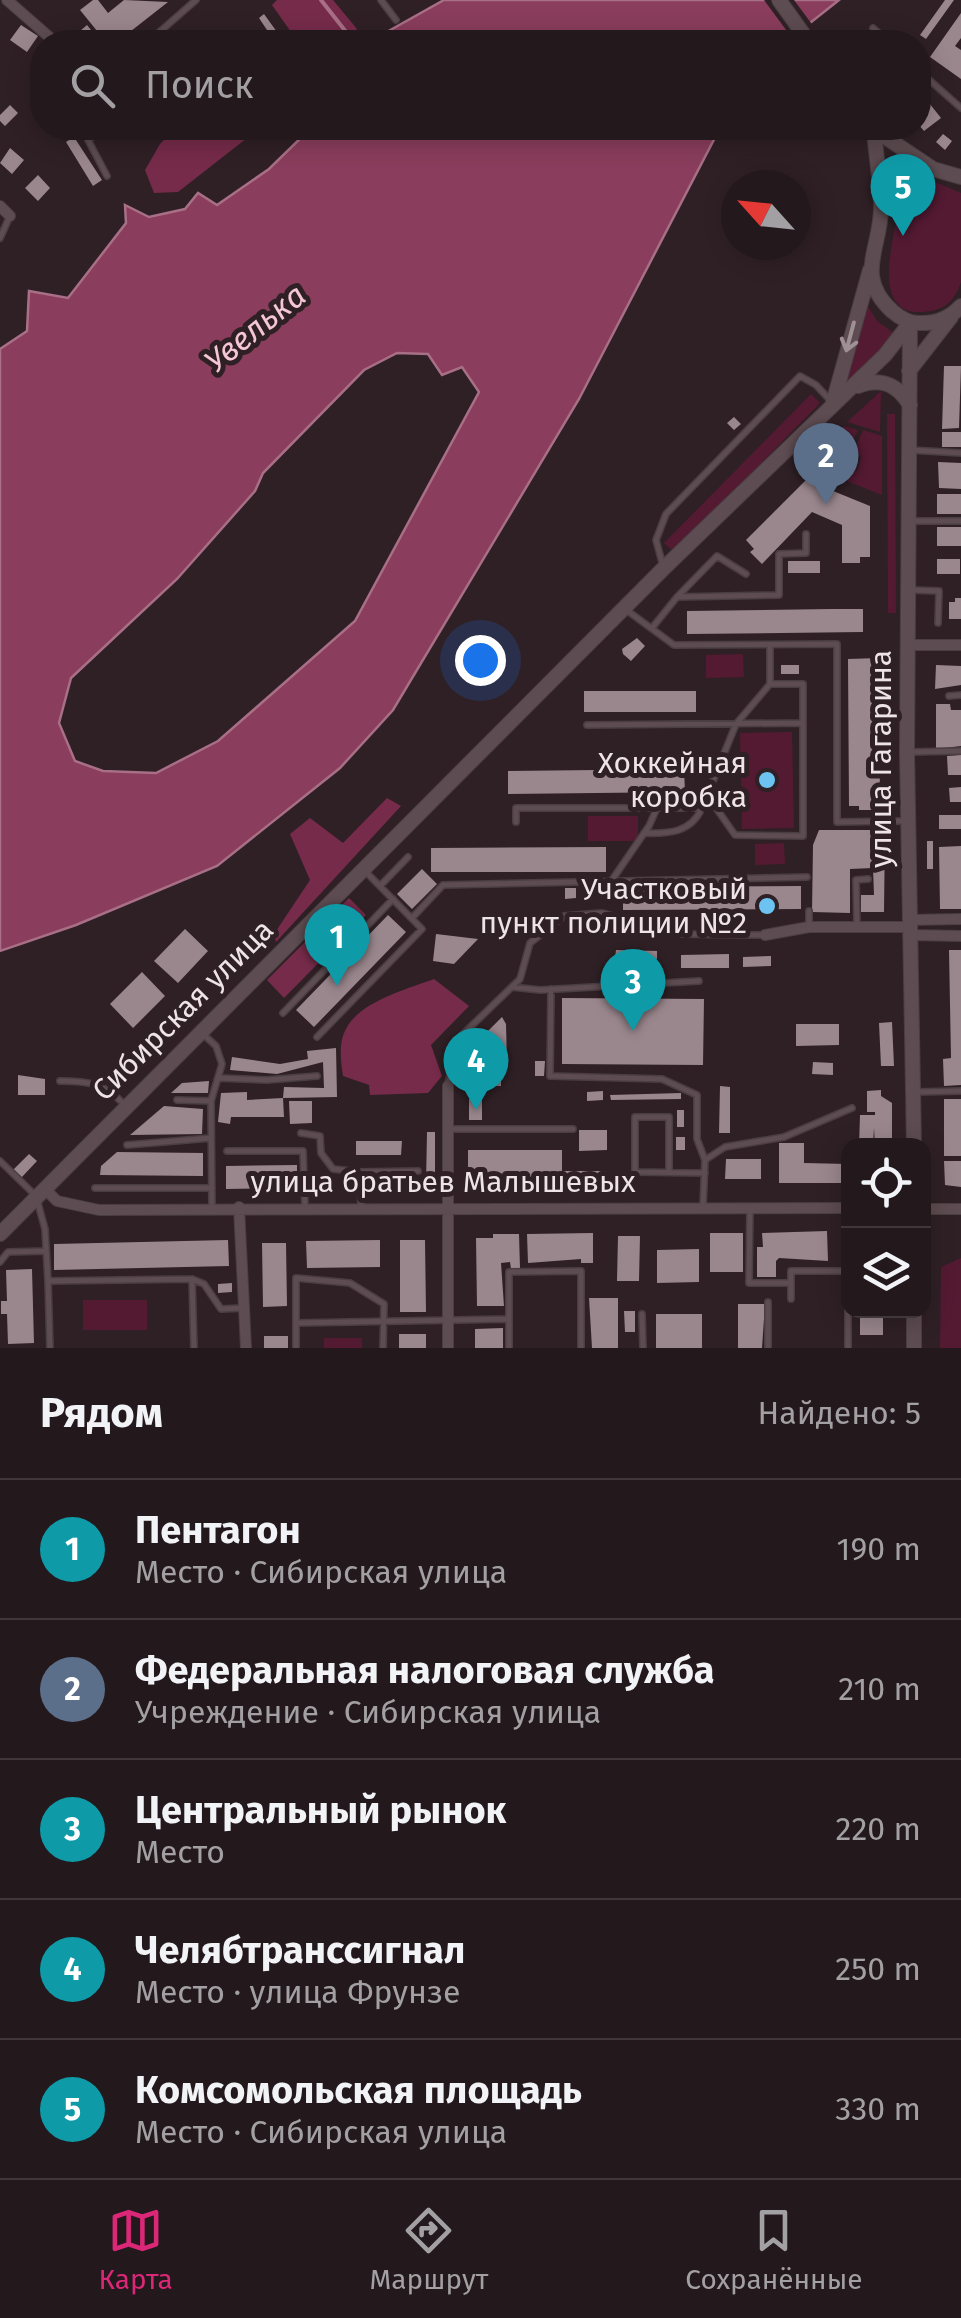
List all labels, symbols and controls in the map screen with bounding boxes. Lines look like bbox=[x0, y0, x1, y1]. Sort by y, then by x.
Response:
search box bbox=[30, 30, 931, 140]
icon: search bbox=[65, 58, 120, 113]
text: Поиск bbox=[145, 62, 254, 108]
pin: 5 bbox=[870, 154, 936, 236]
north arrow bbox=[721, 170, 811, 260]
water label: Увелька bbox=[197, 276, 313, 380]
one-way arrow bbox=[840, 320, 859, 352]
pin: 2 bbox=[794, 422, 858, 505]
your location bbox=[455, 635, 506, 686]
street label: улица Гагарина bbox=[863, 650, 899, 868]
place label: Хоккейная коробка bbox=[598, 745, 747, 815]
marker: Хоккейная коробка bbox=[756, 769, 778, 791]
place label: Участковый пункт полиции №2 bbox=[479, 871, 747, 941]
marker: Участковый пункт полиции №2 bbox=[756, 895, 778, 917]
pin: 1 bbox=[304, 904, 370, 986]
street label: Сибирская улица bbox=[85, 912, 281, 1108]
pin: 3 bbox=[600, 948, 666, 1031]
pin: 4 bbox=[444, 1028, 508, 1110]
map controls bbox=[841, 1138, 931, 1318]
button: locate bbox=[841, 1138, 931, 1228]
street label: улица братьев Малышевых bbox=[250, 1164, 636, 1200]
button: layers bbox=[841, 1228, 931, 1318]
text: Рядом bbox=[40, 1388, 163, 1438]
text: Найдено: 5 bbox=[758, 1394, 921, 1432]
text: Пентагон bbox=[135, 1507, 301, 1553]
text: 1 bbox=[65, 1530, 80, 1568]
text: 190 m bbox=[837, 1530, 921, 1568]
text: Место · Сибирская улица bbox=[135, 1553, 507, 1591]
text: Федеральная налоговая служба bbox=[135, 1647, 715, 1693]
text: 2 bbox=[64, 1670, 81, 1708]
text: 210 m bbox=[838, 1670, 921, 1708]
text: Учреждение · Сибирская улица bbox=[135, 1693, 601, 1731]
text: Центральный рынок bbox=[135, 1787, 506, 1833]
text: 3 bbox=[64, 1810, 81, 1848]
text: 220 m bbox=[836, 1810, 921, 1848]
text: Место bbox=[135, 1833, 225, 1871]
text: Челябтранссигнал bbox=[135, 1927, 465, 1973]
text: 4 bbox=[63, 1950, 82, 1988]
text: 250 m bbox=[835, 1950, 921, 1988]
text: Место · улица Фрунзе bbox=[135, 1973, 460, 2011]
text: Комсомольская площадь bbox=[135, 2067, 582, 2113]
text: 5 bbox=[64, 2090, 81, 2128]
text: 330 m bbox=[835, 2090, 921, 2128]
text: Место · Сибирская улица bbox=[135, 2113, 507, 2151]
tab: Карта bbox=[98, 2203, 173, 2296]
tab: Маршрут bbox=[370, 2203, 488, 2296]
tab: Сохранённые bbox=[685, 2203, 863, 2296]

